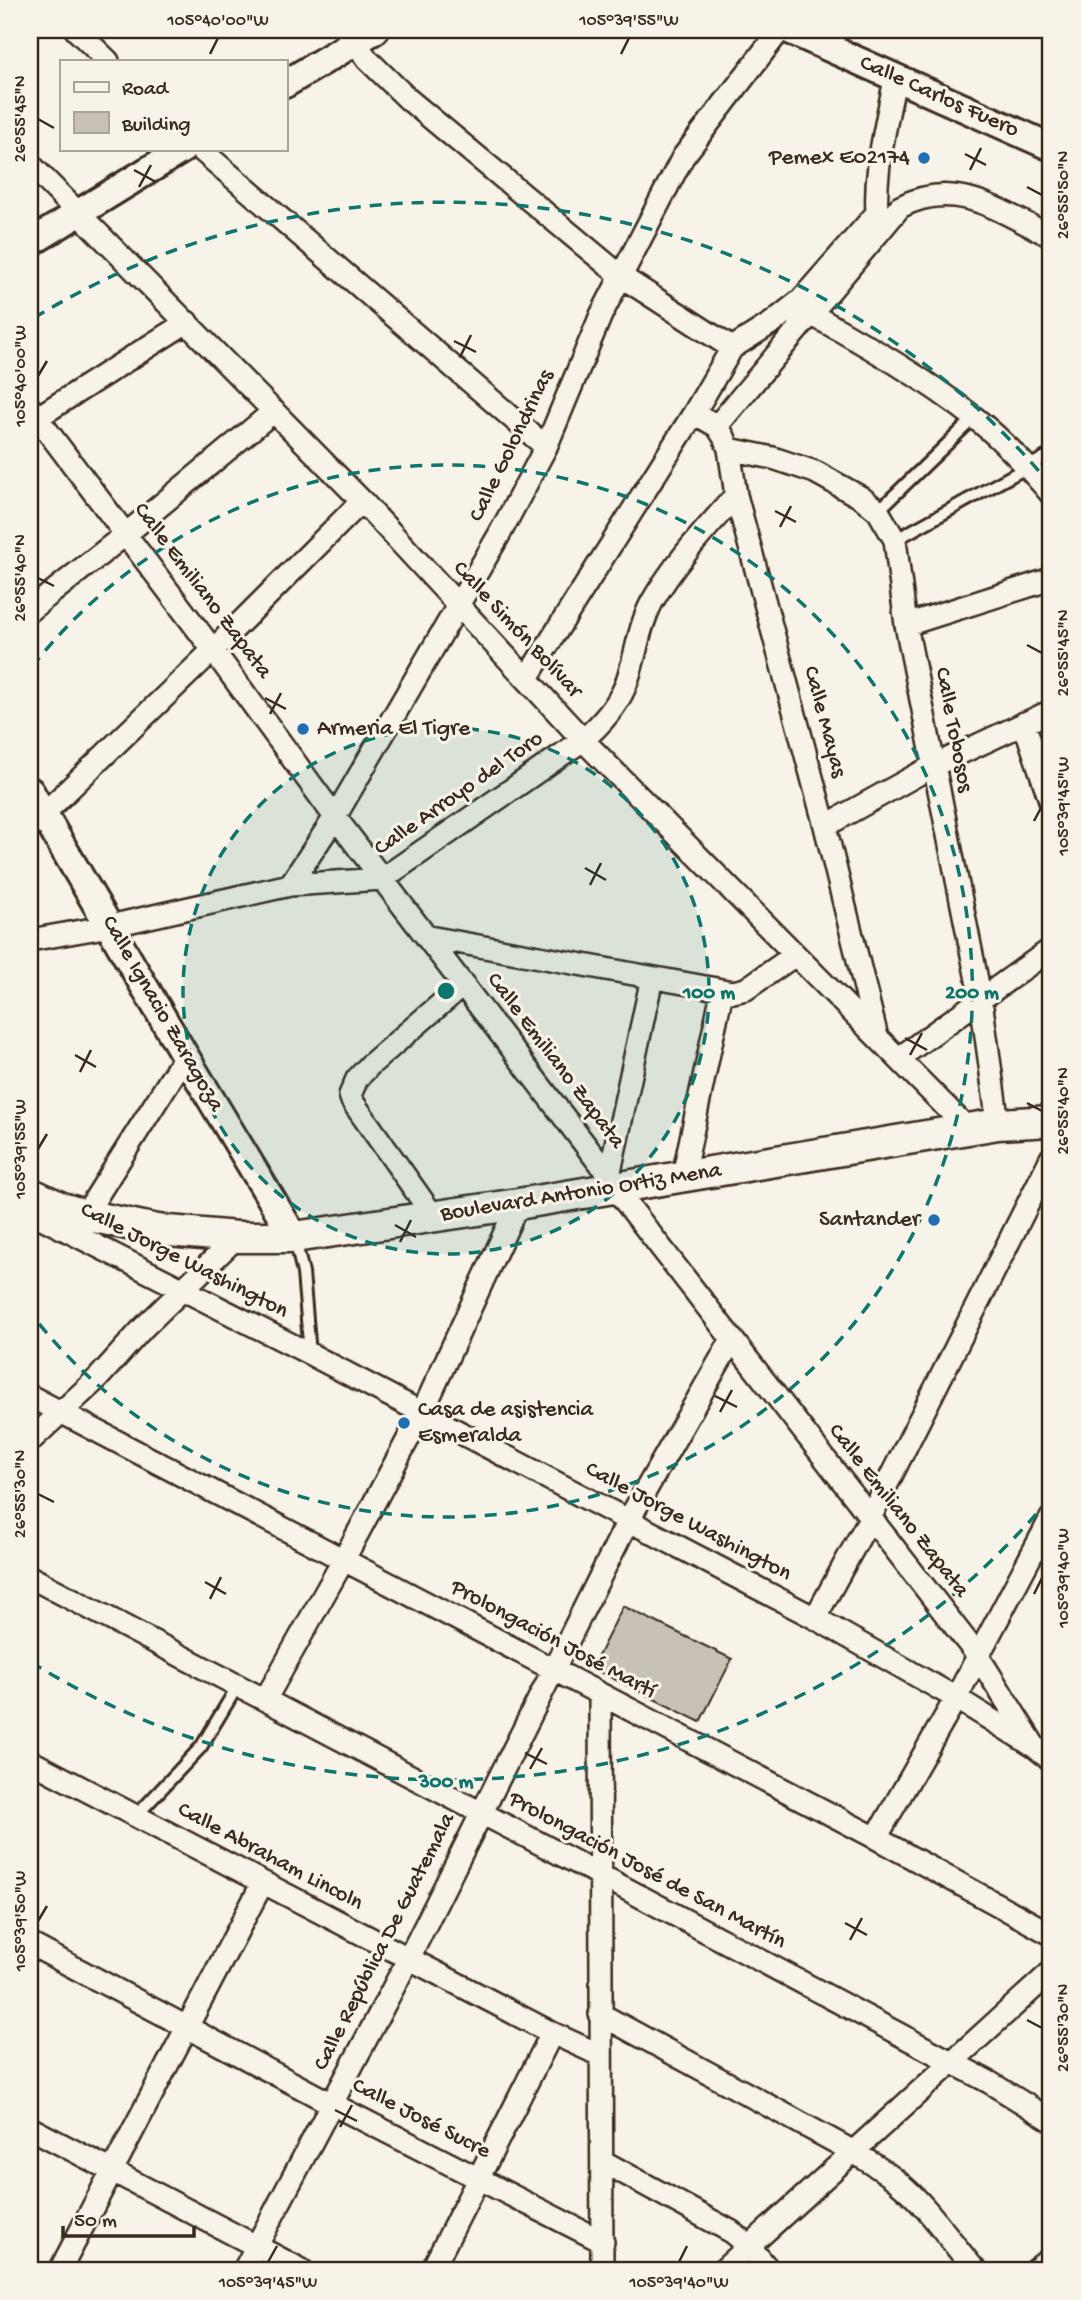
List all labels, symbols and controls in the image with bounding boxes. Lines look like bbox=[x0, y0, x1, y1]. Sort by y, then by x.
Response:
text: 105°40'00"W bbox=[166, 11, 269, 32]
text: 105°39'55"W bbox=[578, 11, 679, 32]
street label: Calle Carlos Fuero bbox=[855, 50, 1023, 144]
legend bbox=[60, 60, 287, 150]
text: 26°55'45"N bbox=[11, 76, 32, 162]
text: Road bbox=[122, 78, 170, 103]
text: Building bbox=[121, 114, 191, 139]
place label: Pemex E02174 bbox=[768, 145, 910, 172]
marker: Pemex E02174 bbox=[916, 150, 932, 166]
text: 26°55'50"N bbox=[1054, 151, 1075, 239]
text: 105°40'00"W bbox=[11, 325, 32, 428]
street label: Calle Golondrinas bbox=[464, 365, 561, 526]
street label: Calle Emiliano Zapata bbox=[127, 498, 278, 685]
text: 26°55'40"N bbox=[11, 534, 32, 622]
street label: Calle Simón Bolívar bbox=[447, 556, 589, 706]
text: 26°55'45"N bbox=[1054, 610, 1075, 696]
street label: Calle Mayas bbox=[796, 663, 852, 781]
street label: Calle Tobosos bbox=[928, 665, 978, 795]
place label: Armeria El Tigre bbox=[317, 716, 471, 743]
marker: Armeria El Tigre bbox=[295, 721, 311, 737]
street label: Calle Arroyo del Toro bbox=[369, 726, 549, 862]
text: 105°39'45"W bbox=[1054, 757, 1075, 856]
street label: Calle Ignacio Zaragoza bbox=[95, 911, 230, 1118]
street label: Calle Emiliano Zapata bbox=[480, 968, 631, 1155]
centre of rings bbox=[434, 979, 458, 1003]
text: 100 m bbox=[682, 982, 735, 1007]
text: 200 m bbox=[945, 982, 999, 1007]
text: 26°55'40"N bbox=[1054, 1067, 1075, 1155]
text: 105°39'55"W bbox=[11, 1099, 32, 1200]
street label: Boulevard Antonio Ortiz Mena bbox=[438, 1157, 725, 1229]
street label: Calle Jorge Washington bbox=[76, 1197, 293, 1325]
place label: Santander bbox=[819, 1207, 922, 1234]
marker: Santander bbox=[926, 1212, 942, 1228]
place label: Casa de asistencia Esmeralda bbox=[418, 1397, 594, 1450]
marker: Casa de asistencia Esmeralda bbox=[396, 1415, 412, 1431]
street label: Calle Emiliano Zapata bbox=[822, 1419, 975, 1604]
text: 26°55'30"N bbox=[11, 1450, 32, 1538]
street label: Calle Jorge Washington bbox=[580, 1456, 796, 1588]
text: 105°39'40"W bbox=[1054, 1528, 1075, 1629]
street label: Prolongación José Martí bbox=[445, 1574, 661, 1706]
text: 300 m bbox=[418, 1771, 473, 1796]
street label: Prolongación José de San Martín bbox=[503, 1786, 790, 1956]
street label: Calle Abraham Lincoln bbox=[173, 1797, 367, 1917]
street label: Calle República De Guatemala bbox=[308, 1808, 462, 2075]
text: 105°39'50"W bbox=[11, 1871, 32, 1972]
text: 26°55'30"N bbox=[1054, 1984, 1075, 2072]
street label: Calle José Sucre bbox=[347, 2072, 496, 2166]
scale bar bbox=[63, 2195, 194, 2239]
text: 50 m bbox=[74, 2210, 117, 2235]
text: 105°39'45"W bbox=[218, 2273, 317, 2294]
text: 105°39'40"W bbox=[628, 2273, 729, 2294]

